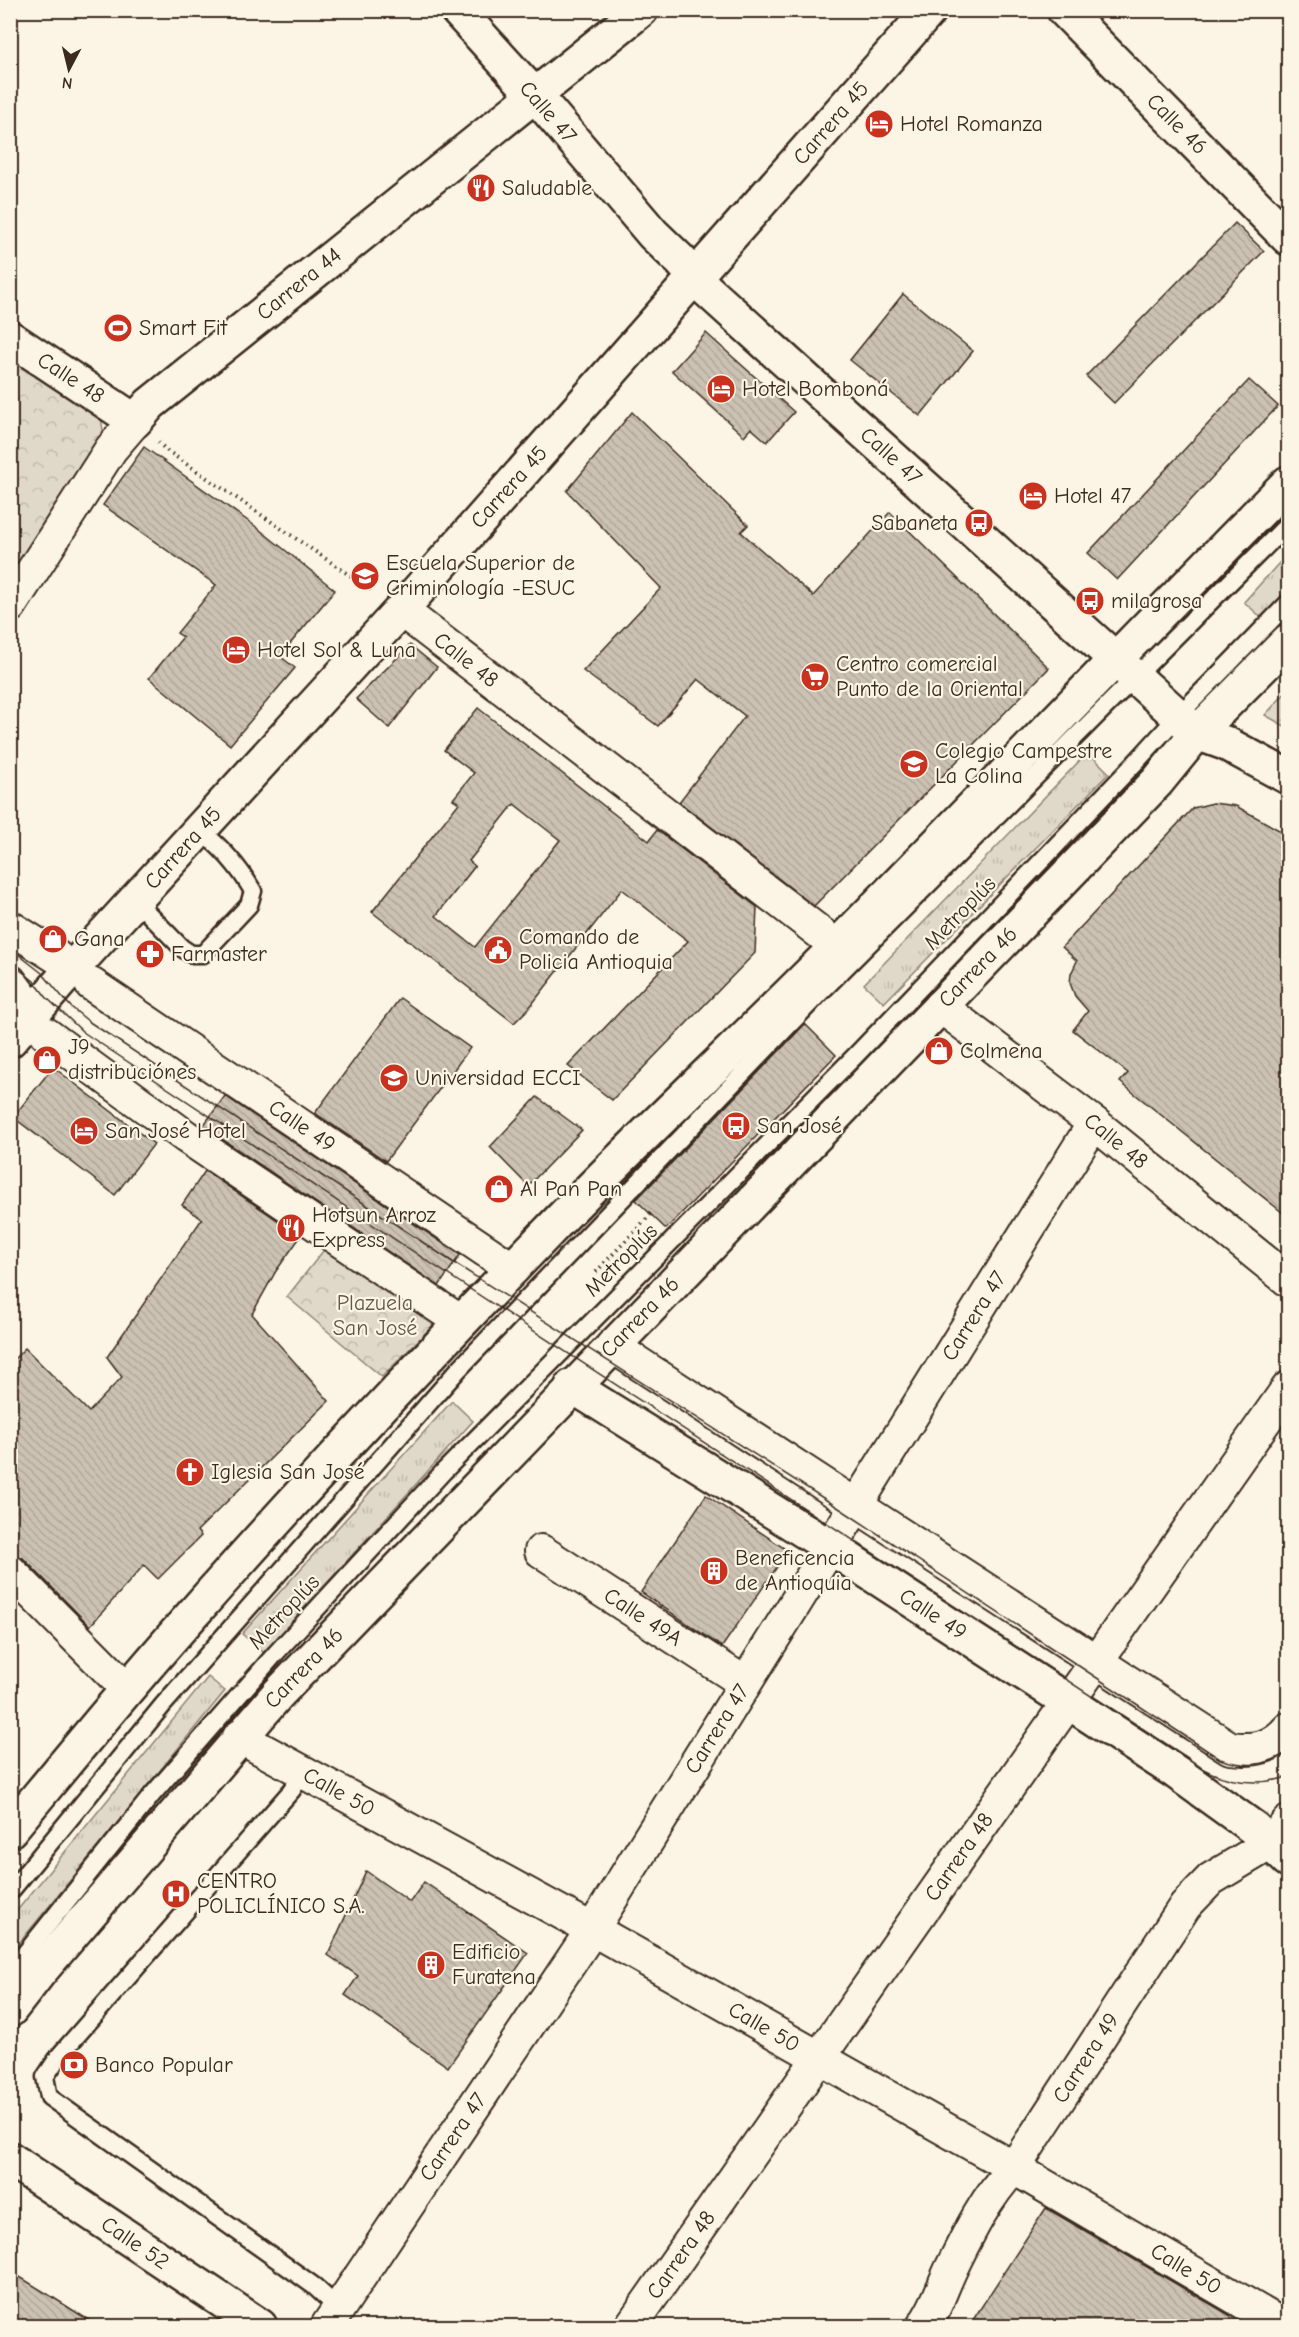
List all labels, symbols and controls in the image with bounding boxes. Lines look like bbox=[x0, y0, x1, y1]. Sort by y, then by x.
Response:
north arrow bbox=[39, 39, 99, 99]
text: N bbox=[61, 73, 74, 92]
street label: Calle 47 bbox=[514, 76, 582, 149]
street label: Carrera 45 bbox=[788, 76, 874, 170]
street label: Calle 46 bbox=[1141, 88, 1213, 160]
hotel icon: Hotel Romanza bbox=[863, 108, 895, 140]
place label: Hotel Romanza bbox=[900, 111, 1043, 137]
restaurant icon: Saludable bbox=[465, 172, 497, 204]
place label: Saludable bbox=[502, 175, 592, 201]
street label: Carrera 44 bbox=[251, 242, 347, 326]
sports icon: Smart Fit bbox=[102, 312, 134, 344]
place label: Smart Fit bbox=[139, 315, 228, 341]
street label: Calle 48 bbox=[33, 347, 109, 409]
hotel icon: Hotel Bomboná bbox=[705, 373, 737, 405]
place label: Hotel Bomboná bbox=[742, 376, 889, 402]
street label: Calle 47 bbox=[855, 422, 928, 491]
street label: Carrera 45 bbox=[465, 440, 553, 534]
hotel icon: Hotel 47 bbox=[1017, 480, 1049, 512]
place label: Hotel 47 bbox=[1054, 483, 1132, 509]
bus stop icon: Sabaneta bbox=[963, 507, 995, 539]
place label: Sabaneta bbox=[871, 510, 958, 536]
place label: Escuela Superior de Criminología -ESUC bbox=[386, 550, 575, 601]
school or university icon: Escuela Superior de Criminología -ESUC bbox=[349, 560, 381, 592]
bus stop icon: milagrosa bbox=[1074, 585, 1106, 617]
place label: milagrosa bbox=[1111, 588, 1202, 614]
street label: Calle 48 bbox=[429, 627, 503, 693]
hotel icon: Hotel Sol & Luna bbox=[220, 634, 252, 666]
place label: Hotel Sol & Luna bbox=[257, 637, 416, 663]
place label: Centro comercial Punto de la Oriental bbox=[836, 651, 1023, 702]
supermarket icon: Centro comercial Punto de la Oriental bbox=[799, 661, 831, 693]
place label: Colegio Campestre La Colina bbox=[935, 738, 1112, 789]
school or university icon: Colegio Campestre La Colina bbox=[898, 748, 930, 780]
street label: Carrera 45 bbox=[139, 801, 227, 895]
street label: Metroplús bbox=[918, 871, 1002, 955]
street label: Carrera 46 bbox=[933, 921, 1023, 1013]
shop icon: Gana bbox=[37, 923, 69, 955]
place label: Comando de Policia Antioquia bbox=[519, 924, 673, 975]
place label: Gana bbox=[74, 926, 125, 952]
public building icon: Comando de Policia Antioquia bbox=[482, 934, 514, 966]
pharmacy icon: Farmaster bbox=[134, 938, 166, 970]
place label: Farmaster bbox=[171, 941, 267, 967]
place label: J9 distribuciónes bbox=[68, 1034, 196, 1085]
shop icon: Colmena bbox=[923, 1035, 955, 1067]
place label: Colmena bbox=[960, 1038, 1043, 1064]
shop icon: J9 distribuciónes bbox=[31, 1044, 63, 1076]
school or university icon: Universidad ECCI bbox=[378, 1062, 410, 1094]
place label: Universidad ECCI bbox=[415, 1065, 581, 1091]
street label: Calle 49 bbox=[264, 1094, 340, 1158]
street label: Calle 48 bbox=[1079, 1107, 1153, 1175]
bus stop icon: San José bbox=[720, 1110, 752, 1142]
place label: San José bbox=[757, 1113, 842, 1139]
hotel icon: San José Hotel bbox=[68, 1115, 100, 1147]
place label: San José Hotel bbox=[105, 1118, 246, 1144]
shop icon: Al Pan Pan bbox=[483, 1173, 515, 1205]
place label: Al Pan Pan bbox=[520, 1176, 622, 1202]
place label: Hotsun Arroz Express bbox=[312, 1202, 436, 1253]
restaurant icon: Hotsun Arroz Express bbox=[275, 1212, 307, 1244]
street label: Metroplús bbox=[579, 1218, 663, 1302]
street label: Carrera 47 bbox=[936, 1266, 1012, 1366]
street label: Carrera 46 bbox=[595, 1271, 685, 1363]
park label: Plazuela San José bbox=[333, 1290, 417, 1341]
church icon: Iglesia San José bbox=[174, 1456, 206, 1488]
place label: Iglesia San José bbox=[211, 1459, 365, 1485]
place label: Beneficencia de Antioquia bbox=[735, 1545, 855, 1596]
building icon: Beneficencia de Antioquia bbox=[698, 1555, 730, 1587]
street label: Metroplús bbox=[243, 1569, 325, 1655]
street label: Calle 49A bbox=[599, 1582, 687, 1652]
street label: Calle 49 bbox=[894, 1583, 972, 1645]
street label: Carrera 46 bbox=[259, 1622, 349, 1714]
street label: Carrera 47 bbox=[679, 1679, 755, 1779]
street label: Calle 50 bbox=[298, 1762, 380, 1822]
street label: Carrera 48 bbox=[919, 1808, 999, 1906]
place label: CENTRO POLICLÍNICO S.A. bbox=[197, 1868, 365, 1919]
hospital icon: CENTRO POLICLÍNICO S.A. bbox=[160, 1878, 192, 1910]
place label: Edificio Furatena bbox=[452, 1939, 536, 1990]
building icon: Edificio Furatena bbox=[415, 1949, 447, 1981]
street label: Calle 50 bbox=[724, 1996, 804, 2058]
street label: Carrera 49 bbox=[1047, 2008, 1125, 2108]
bank icon: Banco Popular bbox=[58, 2049, 90, 2081]
place label: Banco Popular bbox=[95, 2052, 233, 2078]
street label: Carrera 47 bbox=[414, 2087, 492, 2186]
street label: Carrera 48 bbox=[641, 2206, 721, 2304]
street label: Calle 52 bbox=[96, 2211, 174, 2275]
street label: Calle 50 bbox=[1146, 2238, 1226, 2300]

